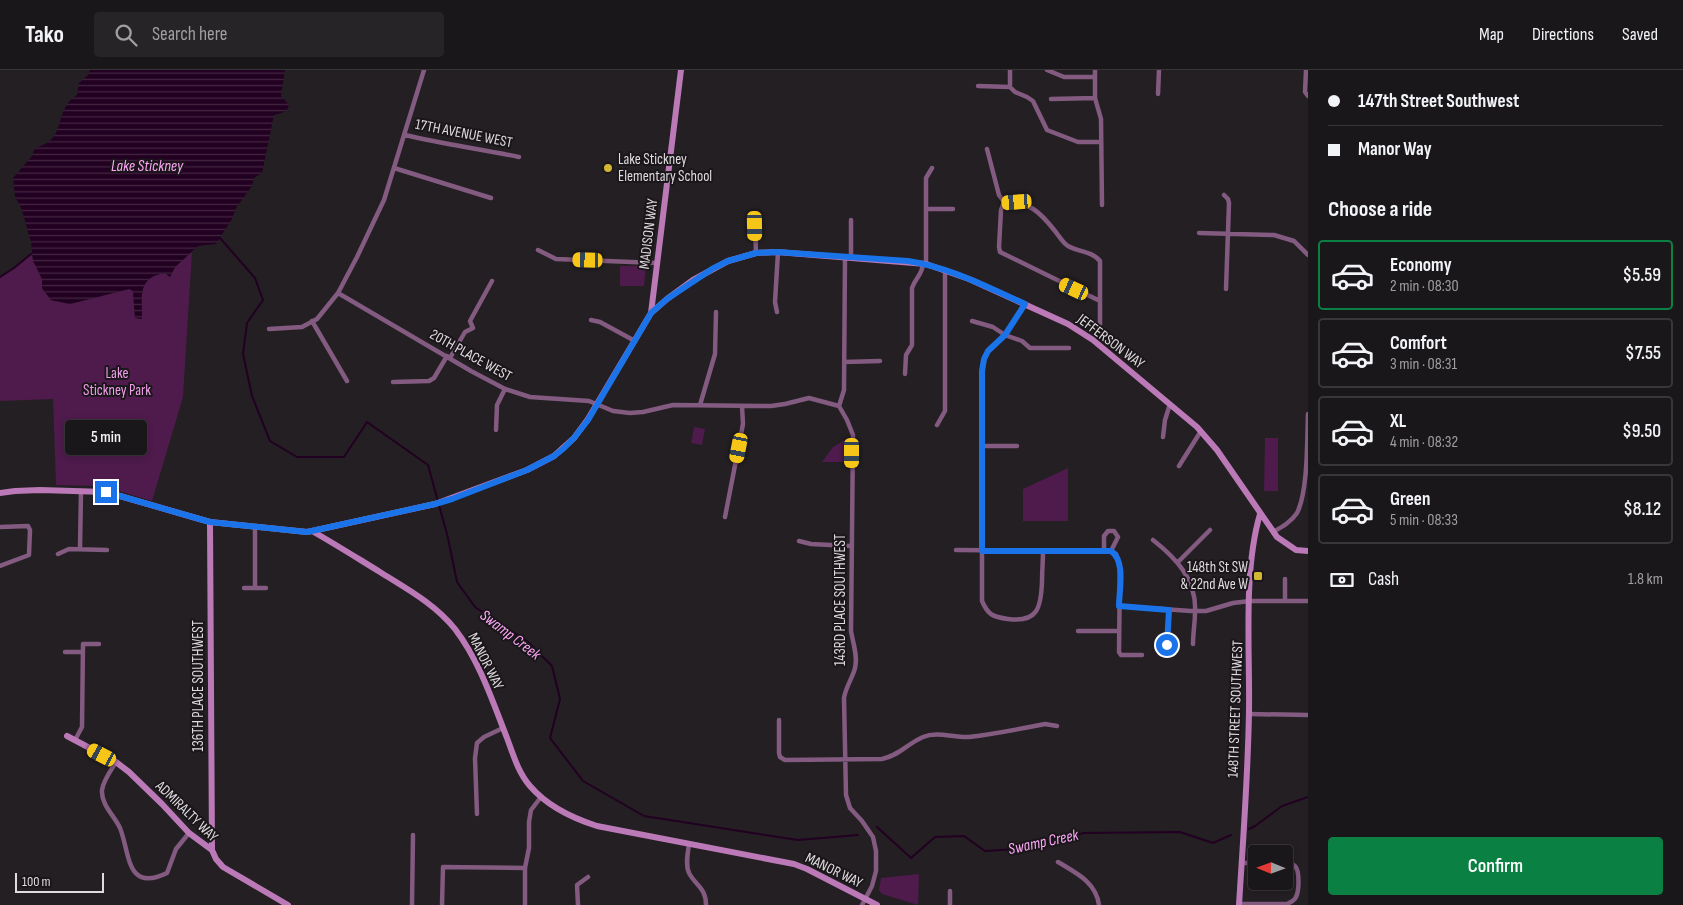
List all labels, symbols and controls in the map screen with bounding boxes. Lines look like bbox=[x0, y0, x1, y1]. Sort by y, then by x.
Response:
search box bbox=[94, 12, 444, 57]
text: Tako bbox=[25, 20, 64, 49]
icon: search bbox=[112, 21, 140, 49]
text: Search here bbox=[152, 23, 228, 46]
text: Map bbox=[1479, 24, 1504, 45]
text: Directions bbox=[1532, 24, 1594, 45]
text: Saved bbox=[1622, 24, 1658, 45]
text: 147th Street Southwest bbox=[1358, 90, 1519, 113]
street label: 17TH AVENUE WEST bbox=[414, 115, 514, 152]
text: Manor Way bbox=[1358, 138, 1432, 161]
place label: Lake Stickney Elementary School bbox=[618, 150, 712, 186]
water label: Lake Stickney bbox=[111, 157, 184, 176]
marker: Lake Stickney Elementary School bbox=[602, 162, 614, 174]
car bbox=[1001, 193, 1032, 211]
text: Choose a ride bbox=[1328, 196, 1432, 223]
street label: MADISON WAY bbox=[635, 197, 662, 270]
car bbox=[747, 211, 762, 241]
car bbox=[572, 252, 603, 268]
icon: car bbox=[1330, 253, 1375, 298]
text: Economy bbox=[1390, 254, 1452, 277]
text: $5.59 bbox=[1623, 264, 1661, 287]
car bbox=[1057, 276, 1090, 302]
text: 2 min · 08:30 bbox=[1390, 277, 1459, 296]
street label: JEFFERSON WAY bbox=[1072, 309, 1149, 373]
street label: 20TH PLACE WEST bbox=[426, 325, 515, 386]
icon: car bbox=[1330, 331, 1375, 376]
text: Comfort bbox=[1390, 332, 1447, 355]
text: $7.55 bbox=[1625, 342, 1661, 365]
text: 3 min · 08:31 bbox=[1390, 355, 1457, 374]
park label: Lake Stickney Park bbox=[83, 364, 151, 400]
icon: car bbox=[1330, 409, 1375, 454]
text: XL bbox=[1390, 410, 1406, 433]
callout: 5 min bbox=[65, 420, 147, 454]
text: $9.50 bbox=[1622, 420, 1661, 443]
text: 5 min bbox=[91, 428, 121, 447]
car bbox=[728, 432, 749, 464]
text: 4 min · 08:32 bbox=[1390, 433, 1458, 452]
car bbox=[844, 438, 859, 468]
route end bbox=[95, 481, 117, 503]
icon: car bbox=[1330, 487, 1375, 532]
text: Green bbox=[1390, 488, 1430, 511]
text: $8.12 bbox=[1623, 498, 1661, 521]
text: 5 min · 08:33 bbox=[1390, 511, 1458, 530]
street label: 143RD PLACE SOUTHWEST bbox=[831, 534, 850, 666]
place label: 148th St SW & 22nd Ave W bbox=[1181, 558, 1248, 594]
icon: cash bbox=[1328, 566, 1356, 594]
text: Cash bbox=[1368, 568, 1399, 591]
marker: 148th St SW & 22nd Ave W bbox=[1252, 570, 1264, 582]
text: 1.8 km bbox=[1628, 570, 1663, 589]
water label: Swamp Creek bbox=[476, 606, 545, 665]
street label: 136TH PLACE SOUTHWEST bbox=[189, 620, 208, 752]
street label: MANOR WAY bbox=[463, 630, 508, 693]
route start bbox=[1156, 634, 1178, 656]
street label: 148TH STREET SOUTHWEST bbox=[1224, 640, 1247, 778]
car bbox=[85, 741, 118, 769]
street label: ADMIRALTY WAY bbox=[151, 776, 222, 846]
water label: Swamp Creek bbox=[1006, 826, 1081, 859]
button: Confirm bbox=[1328, 837, 1663, 895]
north arrow bbox=[1248, 845, 1292, 890]
map controls bbox=[1248, 845, 1293, 890]
street label: MANOR WAY bbox=[802, 849, 866, 893]
scale bar bbox=[15, 870, 104, 893]
text: 100 m bbox=[22, 873, 51, 890]

